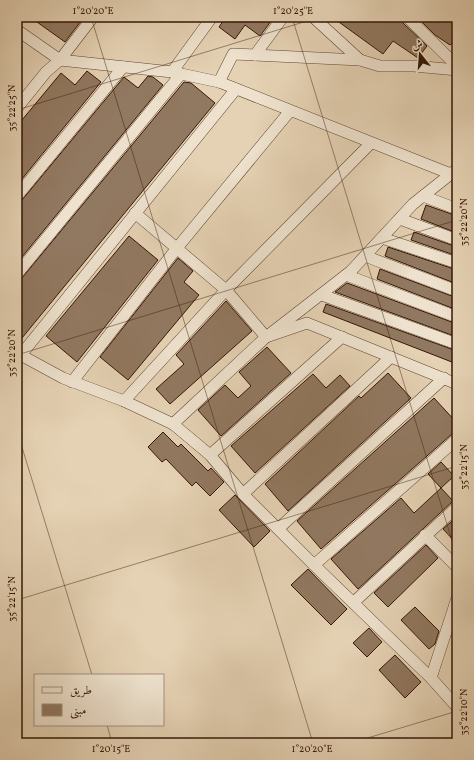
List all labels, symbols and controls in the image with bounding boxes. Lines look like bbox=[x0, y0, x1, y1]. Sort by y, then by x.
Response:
text: 1°20'20"E bbox=[73, 4, 114, 18]
text: 1°20'25"E bbox=[273, 4, 313, 18]
north arrow bbox=[400, 34, 440, 74]
text: ش bbox=[410, 37, 425, 55]
text: 35°22'25"N bbox=[5, 84, 19, 132]
text: 35°22'20"N bbox=[457, 197, 471, 246]
text: 35°22'20"N bbox=[5, 328, 19, 377]
text: 35°22'15"N bbox=[457, 444, 471, 490]
text: 35°22'15"N bbox=[5, 576, 19, 622]
legend bbox=[34, 674, 164, 726]
text: طريق bbox=[70, 683, 92, 699]
text: 35°22'10"N bbox=[457, 688, 471, 735]
text: مبنى bbox=[70, 703, 86, 719]
text: 1°20'15"E bbox=[92, 742, 130, 756]
text: 1°20'20"E bbox=[292, 742, 333, 756]

